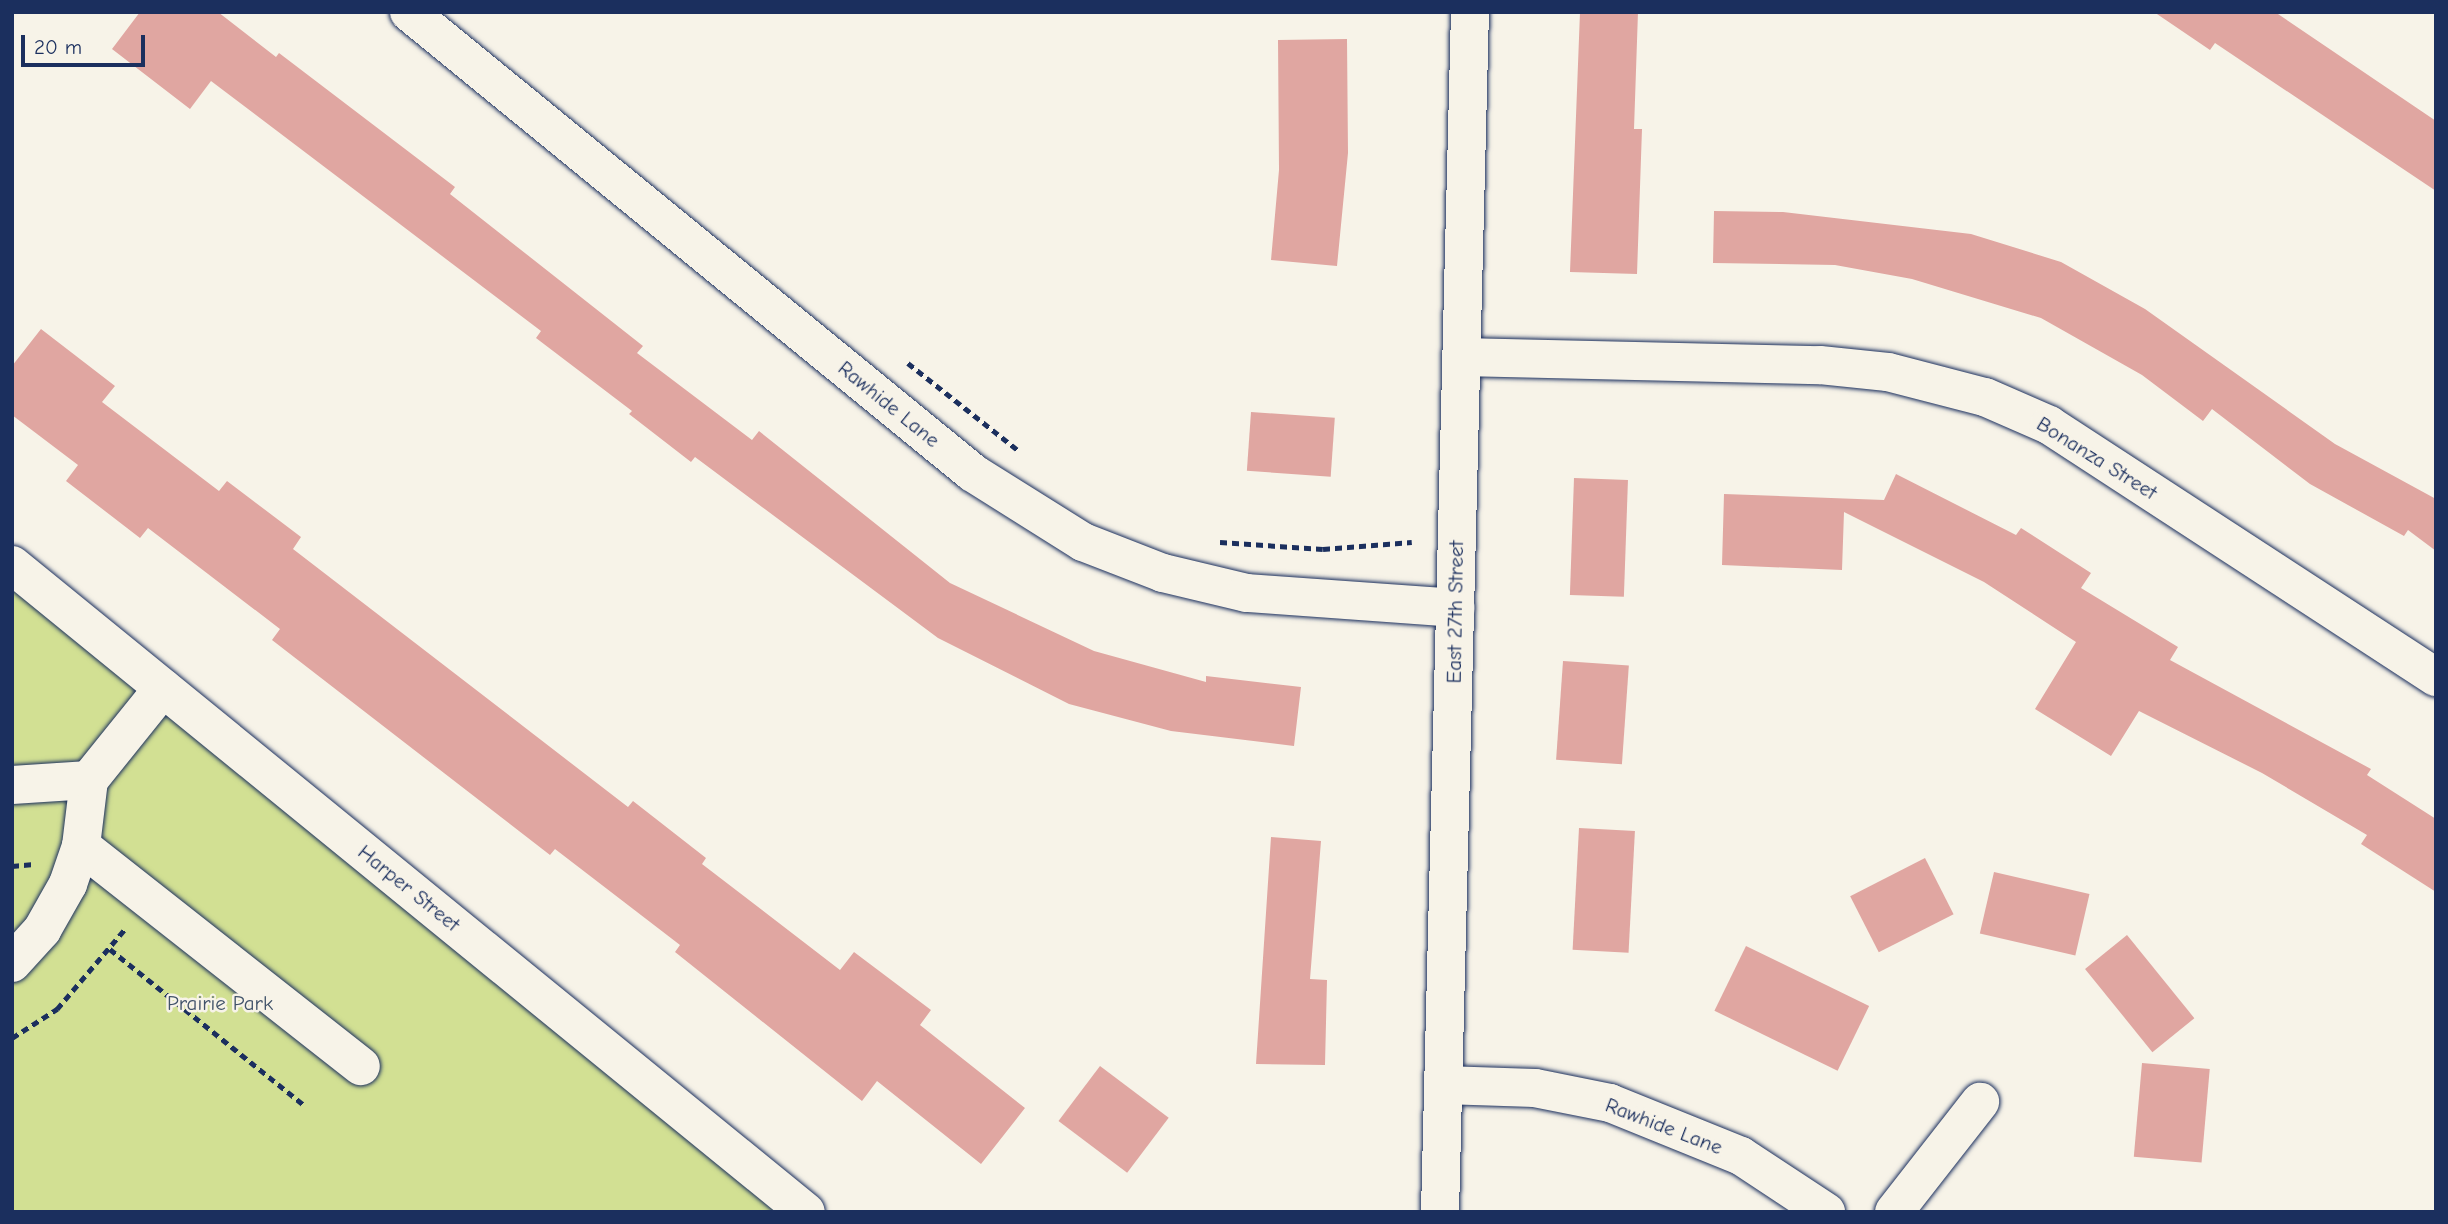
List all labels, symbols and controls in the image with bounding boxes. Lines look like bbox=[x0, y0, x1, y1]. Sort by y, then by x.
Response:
scale bar bbox=[24, 21, 149, 65]
text: 20 m bbox=[34, 35, 82, 59]
street label: Rawhide Lane bbox=[833, 355, 945, 453]
street label: Bonanza Street bbox=[2032, 411, 2162, 505]
street label: East 27th Street bbox=[1441, 540, 1469, 684]
street label: Harper Street bbox=[353, 839, 465, 937]
park label: Prairie Park bbox=[167, 990, 273, 1016]
street label: Rawhide Lane bbox=[1602, 1092, 1726, 1160]

